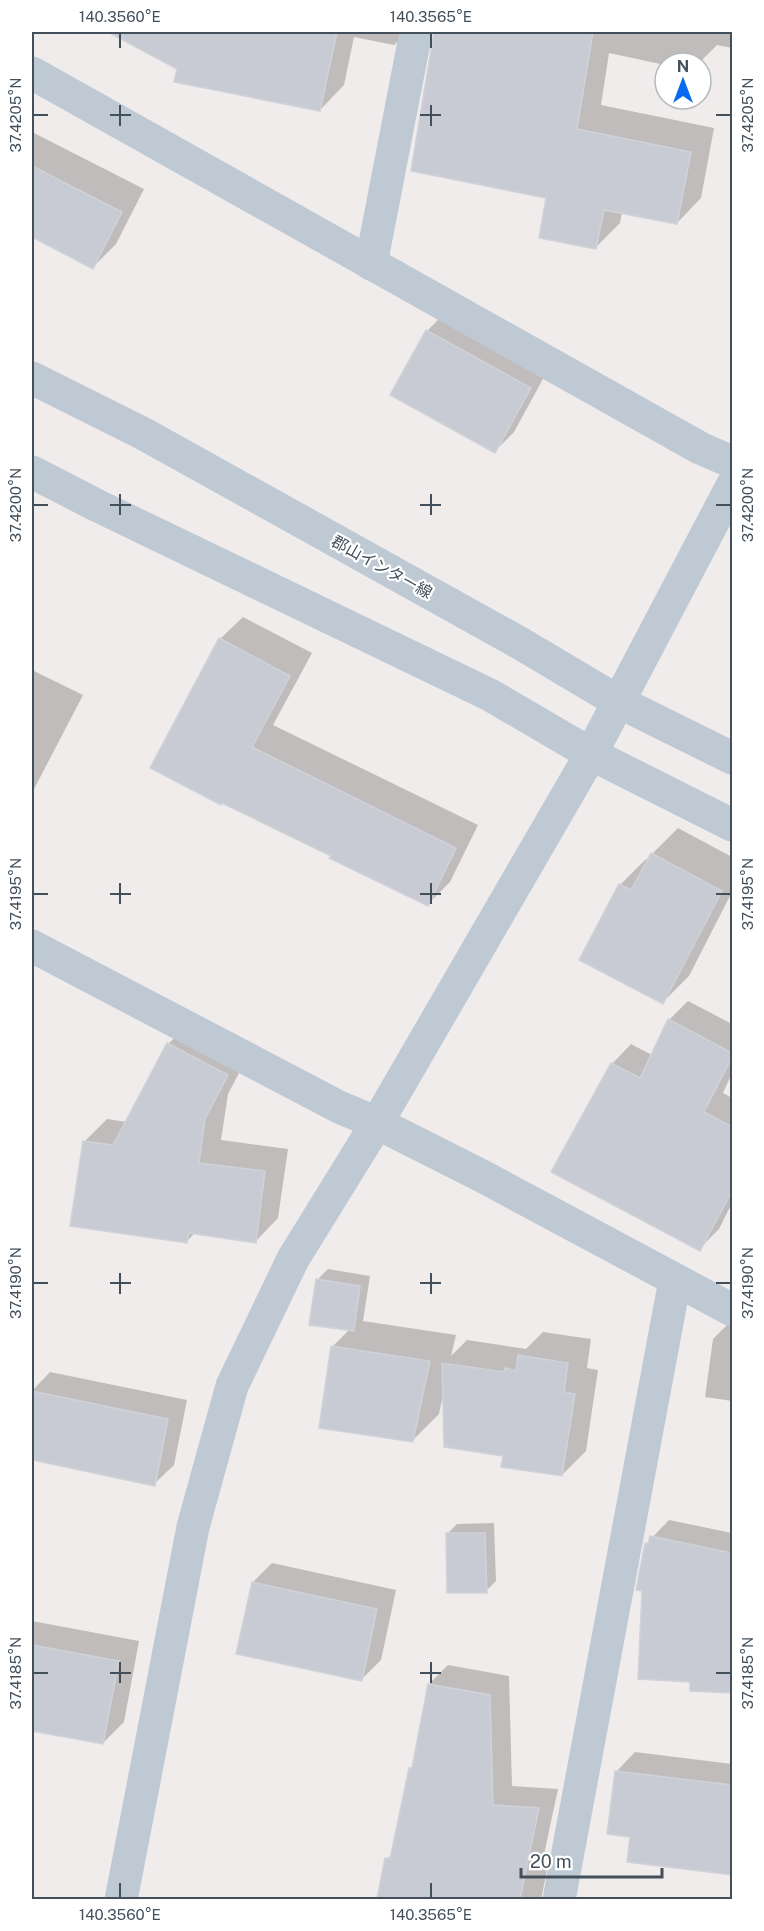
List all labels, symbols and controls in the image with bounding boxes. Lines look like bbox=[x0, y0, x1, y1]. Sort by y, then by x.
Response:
text: 140.3560°E bbox=[79, 8, 161, 25]
text: 140.3565°E bbox=[390, 8, 472, 25]
north arrow bbox=[653, 51, 713, 111]
text: N bbox=[677, 57, 689, 76]
text: 37.4205°N bbox=[7, 77, 24, 153]
text: 37.4205°N bbox=[739, 77, 756, 153]
text: 37.4200°N bbox=[7, 468, 24, 542]
text: 37.4200°N bbox=[739, 468, 756, 542]
street label: 郡山インター線 bbox=[328, 532, 436, 602]
text: 37.4195°N bbox=[7, 858, 24, 930]
text: 37.4195°N bbox=[739, 858, 756, 930]
text: 37.4190°N bbox=[7, 1247, 24, 1319]
text: 37.4190°N bbox=[739, 1247, 756, 1319]
text: 37.4185°N bbox=[7, 1637, 24, 1709]
text: 37.4185°N bbox=[739, 1637, 756, 1709]
scale bar bbox=[521, 1841, 662, 1879]
text: 20 m bbox=[530, 1851, 572, 1872]
text: 140.3560°E bbox=[79, 1906, 161, 1923]
text: 140.3565°E bbox=[390, 1906, 472, 1923]

